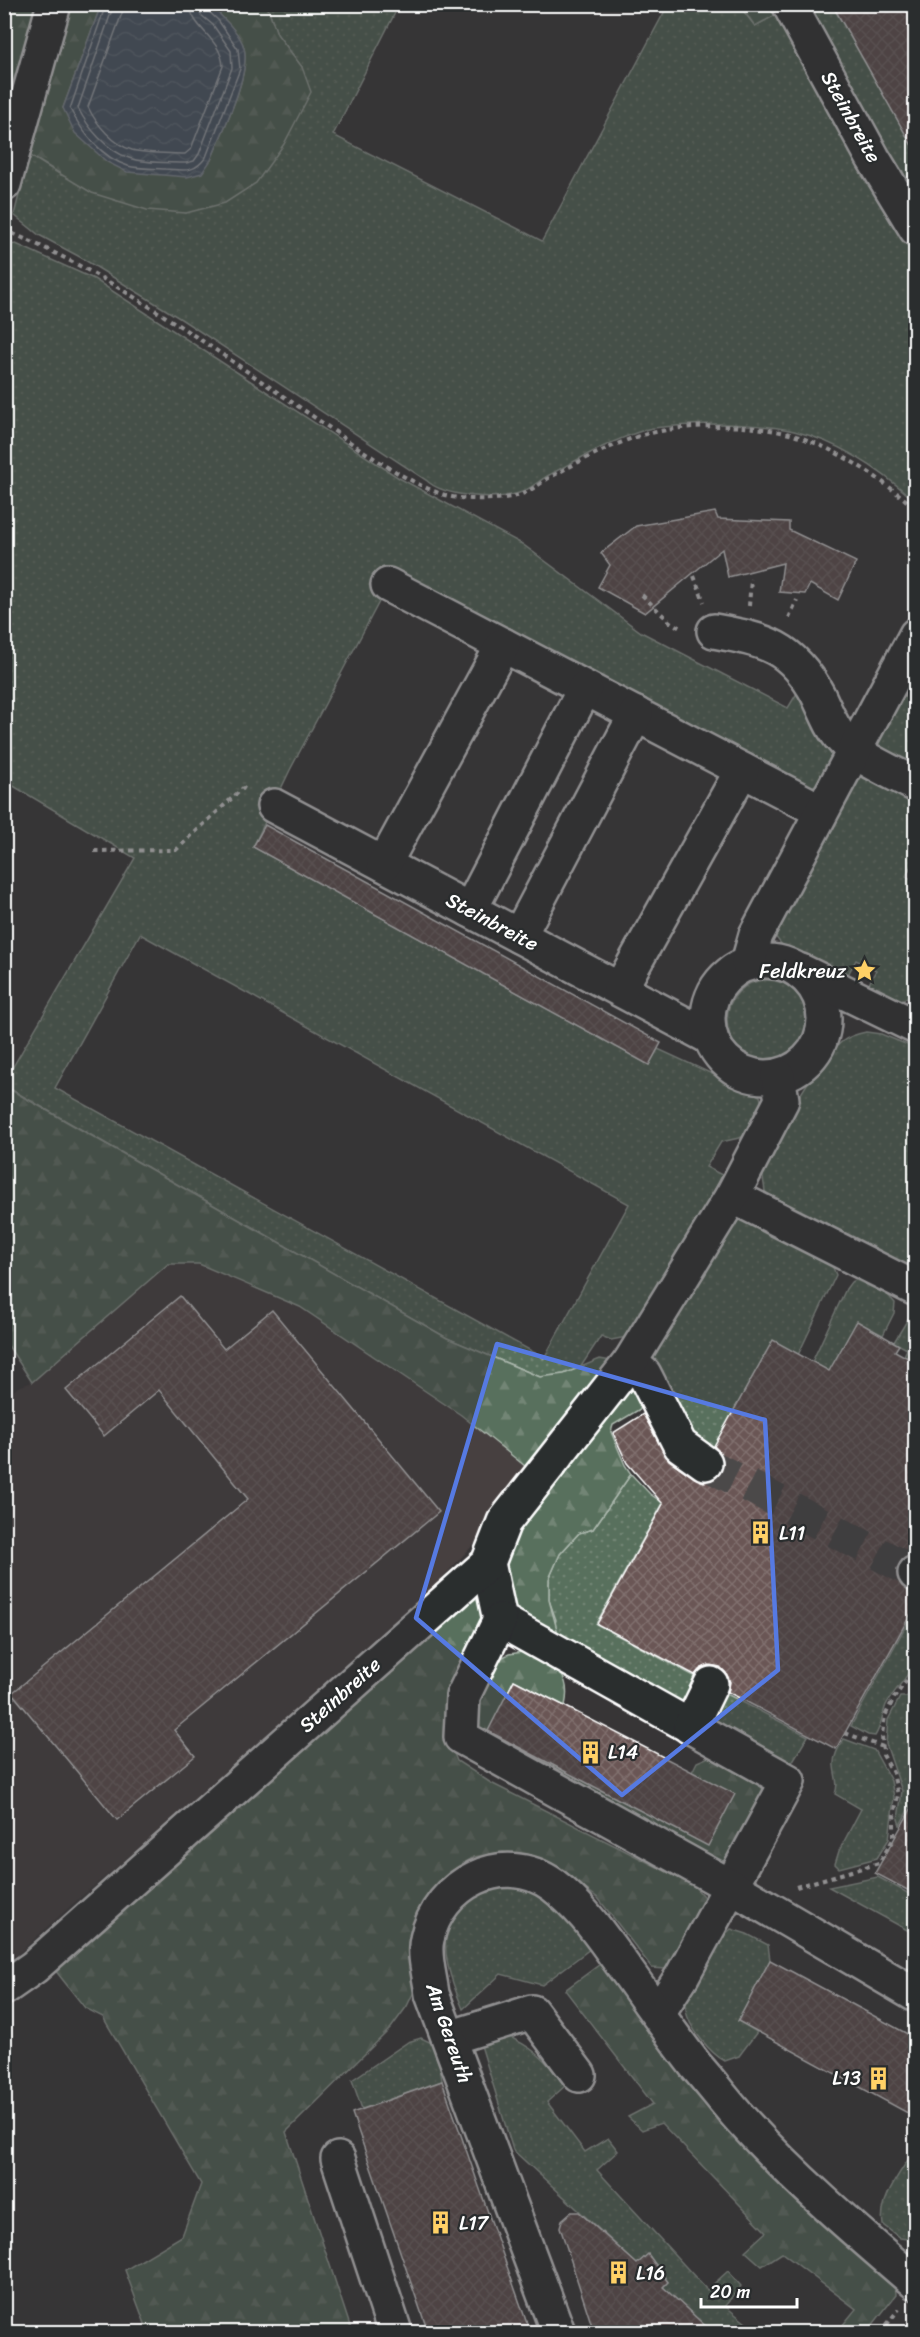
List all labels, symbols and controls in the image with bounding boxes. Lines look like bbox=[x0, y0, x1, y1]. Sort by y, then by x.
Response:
street label: Steinbreite bbox=[811, 64, 891, 170]
street label: Steinbreite bbox=[439, 883, 545, 961]
place label: Feldkreuz bbox=[759, 954, 846, 989]
place icon: Feldkreuz bbox=[851, 958, 877, 984]
place label: L11 bbox=[779, 1516, 805, 1551]
building icon: L11 bbox=[748, 1520, 774, 1546]
street label: Steinbreite bbox=[291, 1648, 389, 1742]
place label: L14 bbox=[608, 1735, 638, 1770]
building icon: L14 bbox=[577, 1739, 603, 1765]
street label: Am Gereuth bbox=[415, 1977, 483, 2088]
place label: L13 bbox=[832, 2061, 861, 2096]
building icon: L13 bbox=[866, 2065, 892, 2091]
place label: L17 bbox=[459, 2206, 490, 2241]
building icon: L17 bbox=[428, 2210, 454, 2236]
place label: L16 bbox=[636, 2256, 665, 2291]
building icon: L16 bbox=[605, 2260, 631, 2286]
scale bar bbox=[701, 2271, 797, 2309]
text: 20 m bbox=[710, 2276, 750, 2308]

